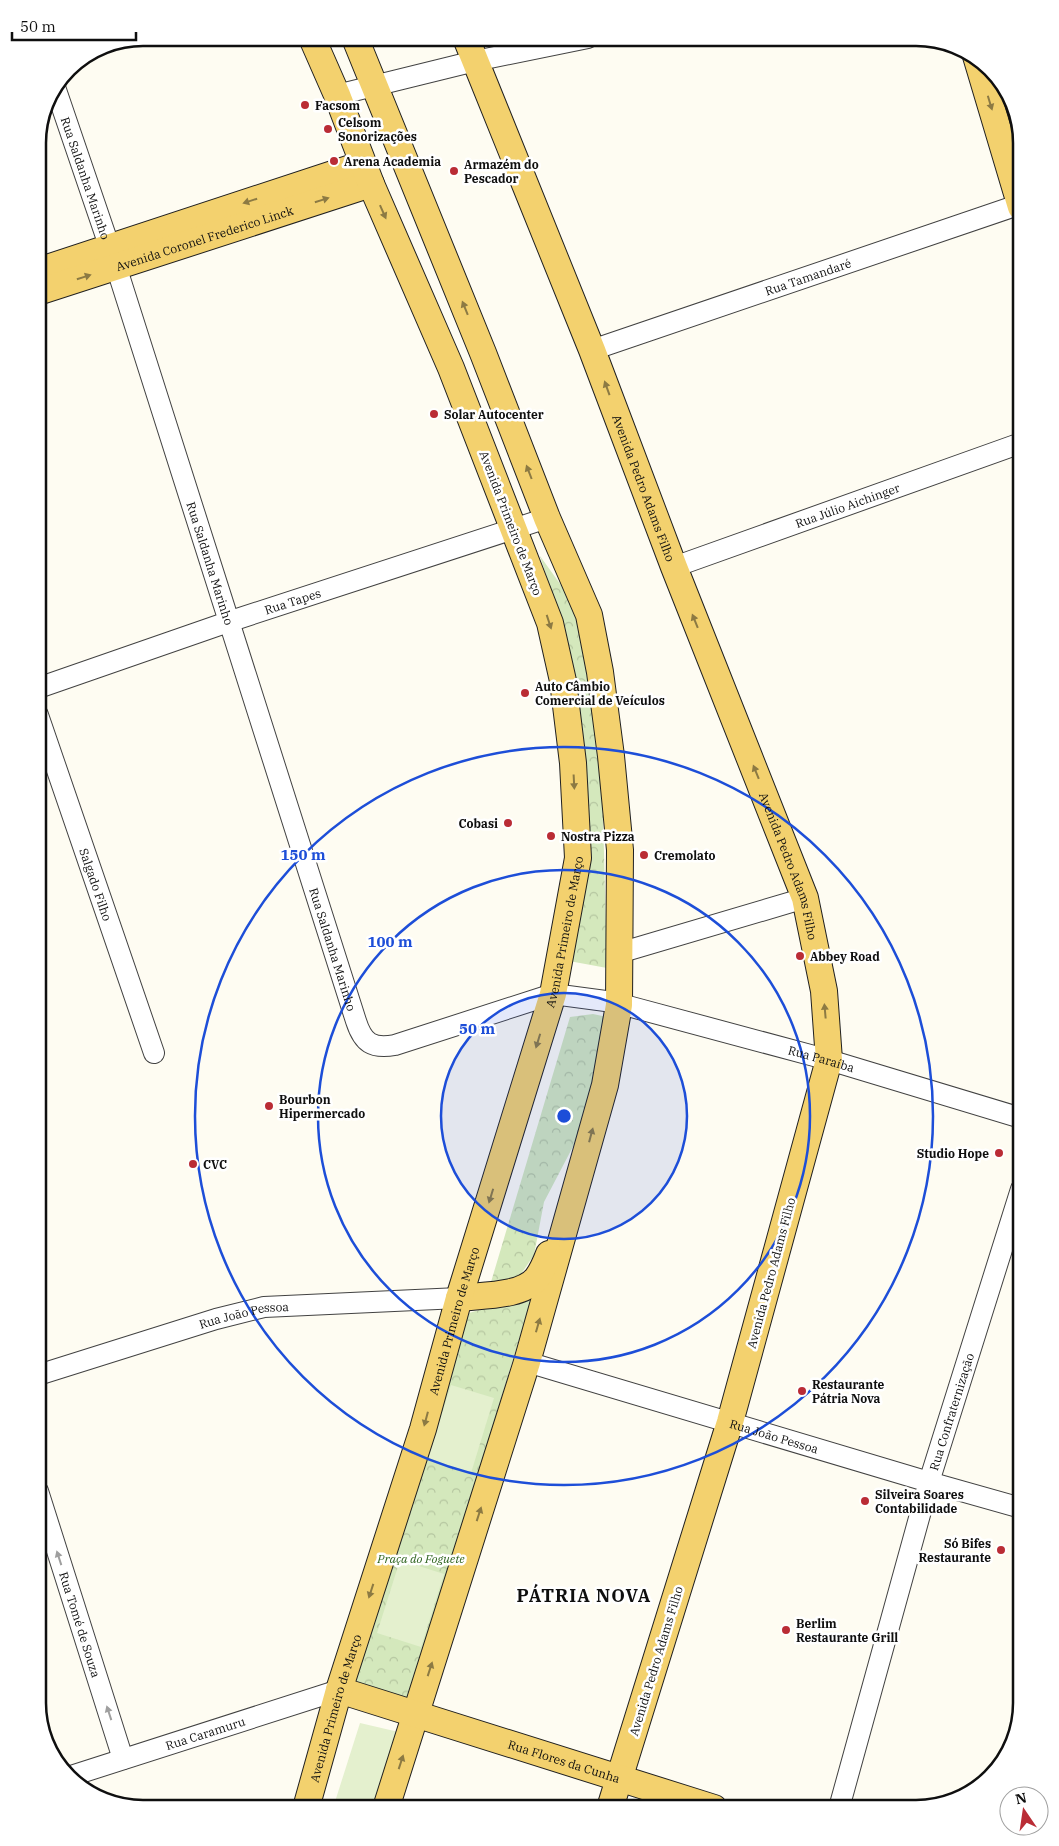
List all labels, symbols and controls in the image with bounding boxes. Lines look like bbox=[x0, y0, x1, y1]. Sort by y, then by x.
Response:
scale bar bbox=[12, 10, 136, 42]
text: 50 m bbox=[20, 17, 56, 36]
one-way arrow bbox=[986, 96, 994, 111]
place label: Facsom bbox=[315, 98, 361, 113]
marker: Facsom bbox=[299, 99, 311, 111]
street label: Rua Saldanha Marinho bbox=[58, 115, 114, 241]
place label: Celsom Sonorizações bbox=[338, 115, 417, 144]
marker: Celsom Sonorizações bbox=[322, 123, 334, 135]
place label: Arena Academia bbox=[344, 154, 441, 169]
marker: Arena Academia bbox=[328, 155, 340, 167]
place label: Armazém do Pescador bbox=[464, 157, 539, 186]
marker: Armazém do Pescador bbox=[448, 165, 460, 177]
one-way arrow bbox=[314, 196, 329, 203]
one-way arrow bbox=[242, 198, 257, 205]
street label: Avenida Coronel Frederico Linck bbox=[114, 202, 295, 274]
one-way arrow bbox=[380, 205, 388, 219]
street label: Rua Tamandaré bbox=[763, 255, 853, 298]
one-way arrow bbox=[77, 273, 92, 281]
one-way arrow bbox=[460, 301, 468, 315]
one-way arrow bbox=[603, 380, 610, 395]
place label: Solar Autocenter bbox=[444, 407, 544, 422]
marker: Solar Autocenter bbox=[428, 408, 440, 420]
street label: Avenida Pedro Adams Filho bbox=[610, 412, 679, 564]
street label: Avenida Primeiro de Março bbox=[477, 449, 546, 598]
one-way arrow bbox=[525, 464, 533, 479]
street label: Rua Júlio Aichinger bbox=[793, 479, 902, 531]
street label: Rua Saldanha Marinho bbox=[184, 500, 237, 627]
street label: Rua Tapes bbox=[262, 585, 323, 617]
one-way arrow bbox=[691, 614, 699, 628]
one-way arrow bbox=[546, 615, 554, 630]
place label: Auto Câmbio Comercial de Veículos bbox=[535, 679, 665, 708]
marker: Auto Câmbio Comercial de Veículos bbox=[519, 687, 531, 699]
one-way arrow bbox=[751, 765, 759, 779]
one-way arrow bbox=[570, 775, 578, 791]
street label: Avenida Pedro Adams Filho bbox=[756, 790, 821, 941]
place label: Cobasi bbox=[459, 816, 498, 831]
marker: Cobasi bbox=[502, 817, 514, 829]
place label: Nostra Pizza bbox=[561, 829, 635, 844]
marker: Nostra Pizza bbox=[545, 830, 557, 842]
text: 150 m bbox=[280, 845, 326, 864]
street label: Salgado Filho bbox=[77, 846, 116, 923]
place label: Cremolato bbox=[654, 848, 715, 863]
marker: Cremolato bbox=[638, 849, 650, 861]
street label: Avenida Primeiro de Março bbox=[542, 855, 586, 1009]
street label: Rua Saldanha Marinho bbox=[307, 886, 360, 1013]
text: 100 m bbox=[367, 932, 413, 951]
place label: Abbey Road bbox=[810, 949, 880, 964]
marker: Abbey Road bbox=[794, 950, 806, 962]
one-way arrow bbox=[821, 1003, 829, 1019]
text: 50 m bbox=[459, 1019, 495, 1038]
one-way arrow bbox=[534, 1033, 542, 1048]
street label: Rua Paraíba bbox=[787, 1042, 857, 1075]
place label: Bourbon Hipermercado bbox=[279, 1092, 365, 1121]
marker: Bourbon Hipermercado bbox=[263, 1100, 275, 1112]
centre of rings bbox=[555, 1107, 573, 1125]
one-way arrow bbox=[588, 1127, 596, 1142]
place label: Studio Hope bbox=[917, 1146, 989, 1161]
marker: Studio Hope bbox=[993, 1147, 1005, 1159]
place label: CVC bbox=[203, 1157, 227, 1172]
marker: CVC bbox=[187, 1158, 199, 1170]
one-way arrow bbox=[486, 1188, 494, 1203]
street label: Avenida Pedro Adams Filho bbox=[744, 1196, 798, 1350]
street label: Avenida Primeiro de Março bbox=[425, 1245, 482, 1397]
street label: Rua João Pessoa bbox=[197, 1298, 290, 1331]
one-way arrow bbox=[535, 1318, 543, 1333]
street label: Rua Confraternização bbox=[926, 1351, 977, 1472]
place label: Restaurante Pátria Nova bbox=[812, 1377, 885, 1406]
marker: Restaurante Pátria Nova bbox=[796, 1385, 808, 1397]
one-way arrow bbox=[421, 1412, 429, 1427]
street label: Rua João Pessoa bbox=[728, 1415, 821, 1456]
place label: Silveira Soares Contabilidade bbox=[875, 1487, 964, 1516]
marker: Silveira Soares Contabilidade bbox=[859, 1495, 871, 1507]
one-way arrow bbox=[476, 1506, 484, 1521]
place label: Só Bifes Restaurante bbox=[919, 1536, 991, 1565]
marker: Só Bifes Restaurante bbox=[995, 1544, 1007, 1556]
one-way arrow bbox=[55, 1550, 63, 1565]
park label: Praça do Foguete bbox=[376, 1551, 465, 1566]
street label: Rua Tomé de Souza bbox=[57, 1570, 104, 1680]
one-way arrow bbox=[367, 1583, 374, 1598]
district label: PÁTRIA NOVA bbox=[517, 1583, 651, 1607]
street label: Avenida Pedro Adams Filho bbox=[626, 1584, 686, 1738]
place label: Berlim Restaurante Grill bbox=[796, 1616, 898, 1645]
marker: Berlim Restaurante Grill bbox=[780, 1624, 792, 1636]
street label: Avenida Primeiro de Março bbox=[306, 1632, 364, 1784]
one-way arrow bbox=[427, 1661, 435, 1676]
one-way arrow bbox=[104, 1705, 112, 1720]
street label: Rua Caramuru bbox=[164, 1713, 248, 1753]
street label: Rua Flores da Cunha bbox=[506, 1736, 622, 1786]
one-way arrow bbox=[397, 1754, 405, 1769]
north arrow bbox=[999, 1786, 1049, 1836]
text: N bbox=[1014, 1788, 1028, 1808]

